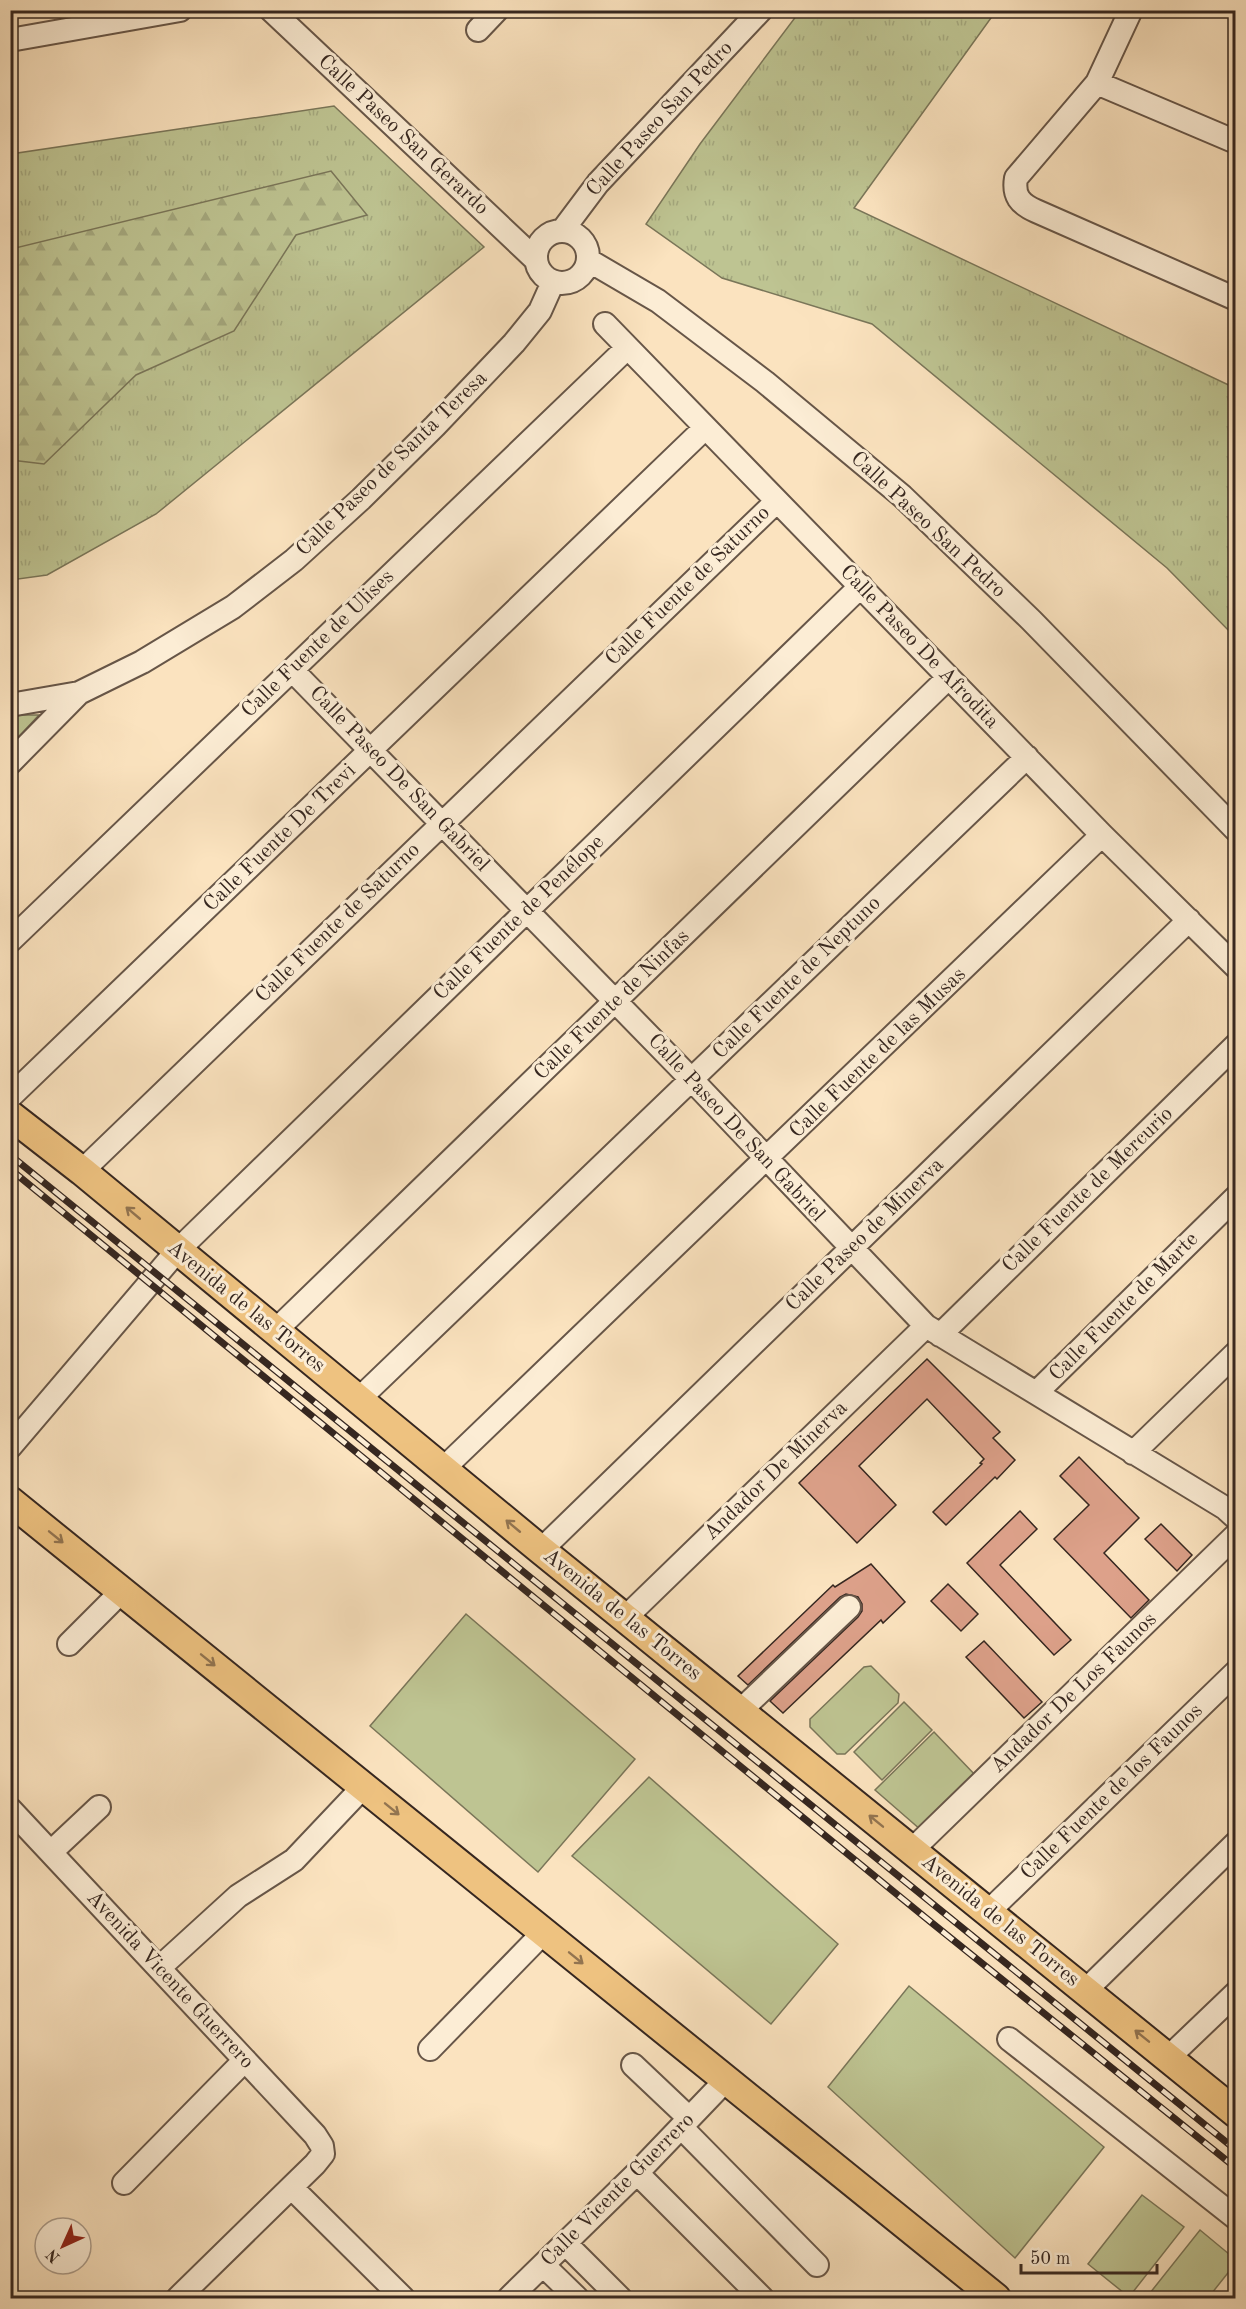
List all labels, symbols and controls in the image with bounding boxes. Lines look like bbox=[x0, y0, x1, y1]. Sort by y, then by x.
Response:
street label: Calle Paseo San Pedro bbox=[583, 37, 737, 201]
street label: Calle Paseo San Gerardo bbox=[314, 51, 492, 219]
street label: Calle Paseo de Santa Teresa bbox=[293, 368, 491, 560]
street label: Calle Paseo San Pedro bbox=[846, 448, 1010, 602]
street label: Calle Fuente de Saturno bbox=[602, 502, 774, 670]
street label: Calle Paseo De Afrodita bbox=[836, 561, 1002, 733]
street label: Calle Fuente de Ulises bbox=[238, 566, 398, 722]
street label: Calle Paseo De San Gabriel bbox=[305, 682, 493, 876]
street label: Calle Fuente De Trevi bbox=[200, 760, 360, 916]
street label: Calle Fuente de Penélope bbox=[430, 831, 608, 1005]
street label: Calle Fuente de Saturno bbox=[252, 839, 424, 1007]
street label: Calle Fuente de Neptuno bbox=[709, 893, 885, 1063]
street label: Calle Fuente de Ninfas bbox=[530, 926, 694, 1084]
street label: Calle Fuente de las Musas bbox=[786, 964, 970, 1142]
street label: Calle Paseo De San Gabriel bbox=[644, 1030, 829, 1226]
street label: Calle Fuente de Mercurio bbox=[999, 1103, 1177, 1277]
street label: Calle Paseo de Minerva bbox=[782, 1154, 948, 1316]
one-way arrow bbox=[125, 1207, 141, 1220]
street label: Calle Fuente de Marte bbox=[1046, 1229, 1202, 1385]
street label: Avenida de las Torres bbox=[163, 1237, 329, 1377]
street label: Andador De Minerva bbox=[700, 1397, 852, 1545]
one-way arrow bbox=[505, 1520, 521, 1533]
one-way arrow bbox=[48, 1531, 64, 1544]
street label: Avenida de las Torres bbox=[539, 1545, 705, 1685]
street label: Andador De Los Faunos bbox=[987, 1609, 1161, 1777]
one-way arrow bbox=[199, 1653, 215, 1666]
street label: Calle Fuente de los Faunos bbox=[1017, 1700, 1207, 1884]
one-way arrow bbox=[384, 1803, 400, 1816]
one-way arrow bbox=[868, 1814, 884, 1827]
street label: Avenida de las Torres bbox=[917, 1851, 1083, 1991]
street label: Avenida Vicente Guerrero bbox=[82, 1887, 258, 2073]
one-way arrow bbox=[568, 1952, 584, 1965]
one-way arrow bbox=[1135, 2029, 1150, 2043]
street label: Calle Vicente Guerrero bbox=[537, 2109, 699, 2271]
north arrow bbox=[33, 2216, 93, 2276]
scale bar bbox=[1021, 2237, 1158, 2275]
text: N bbox=[43, 2245, 64, 2265]
text: 50 m bbox=[1030, 2250, 1070, 2268]

